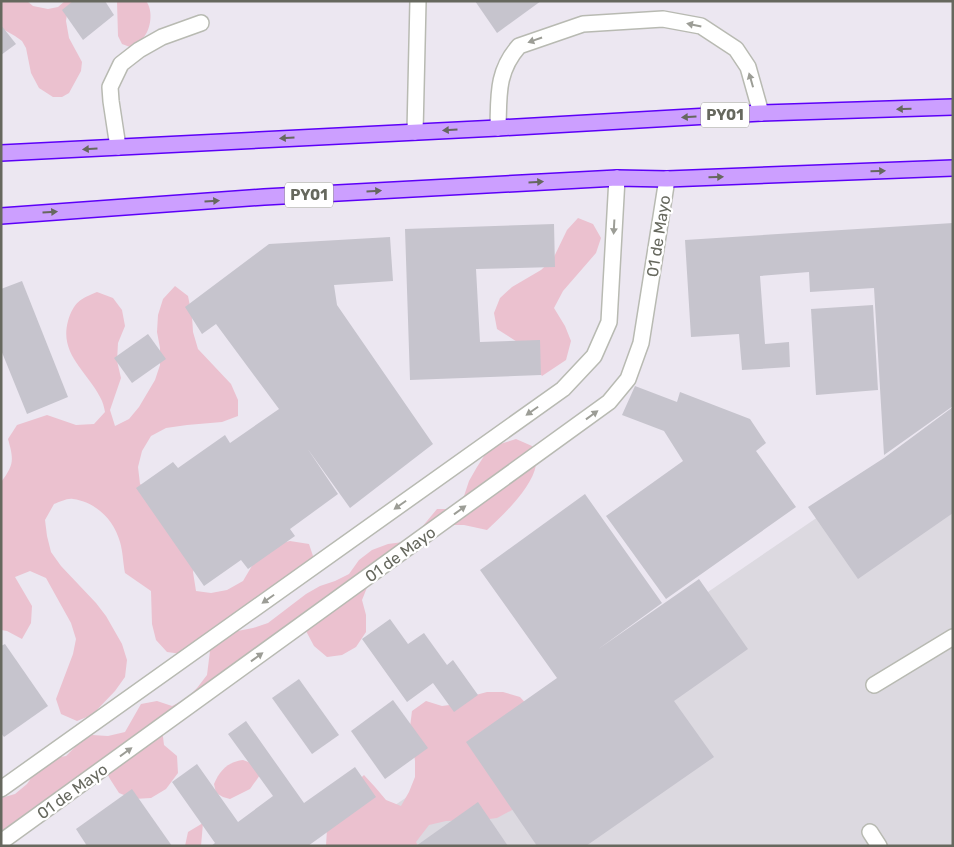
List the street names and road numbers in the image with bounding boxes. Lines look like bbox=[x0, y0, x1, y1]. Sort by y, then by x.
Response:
road number: PY01 bbox=[701, 102, 749, 128]
road number: PY01 bbox=[285, 182, 333, 208]
street label: 01 de Mayo bbox=[643, 194, 674, 278]
street label: 01 de Mayo bbox=[361, 522, 439, 586]
street label: 01 de Mayo bbox=[33, 759, 111, 823]

